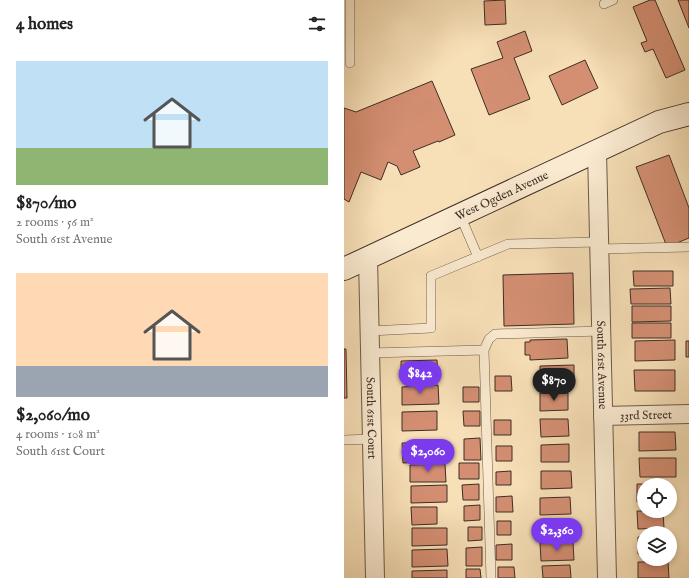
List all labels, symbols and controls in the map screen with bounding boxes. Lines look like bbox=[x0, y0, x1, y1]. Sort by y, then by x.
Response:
icon: filters bbox=[306, 13, 328, 35]
text: 4 homes bbox=[16, 14, 73, 35]
icon: home bbox=[136, 87, 208, 159]
street label: West Ogden Avenue bbox=[453, 167, 551, 224]
text: $870/mo bbox=[16, 193, 76, 214]
text: 2 rooms · 56 m² bbox=[16, 214, 94, 231]
text: South 61st Avenue bbox=[16, 231, 112, 248]
icon: home bbox=[136, 299, 208, 371]
street label: South 61st Avenue bbox=[593, 320, 610, 410]
pin: $842 bbox=[396, 361, 444, 395]
text: $842 bbox=[408, 365, 432, 382]
pin: $870 bbox=[530, 368, 578, 402]
text: $870 bbox=[542, 372, 566, 389]
street label: South 61st Court bbox=[363, 377, 379, 459]
text: $2,060/mo bbox=[16, 405, 90, 426]
street label: 33rd Street bbox=[620, 407, 672, 424]
text: 4 rooms · 108 m² bbox=[16, 426, 100, 443]
pin: $2,060 bbox=[395, 439, 461, 473]
text: South 61st Court bbox=[16, 443, 105, 460]
text: $2,060 bbox=[410, 443, 446, 460]
map controls bbox=[637, 478, 677, 566]
button: locate bbox=[637, 478, 677, 518]
pin: $2,360 bbox=[524, 518, 590, 552]
text: $2,360 bbox=[540, 522, 574, 539]
button: layers bbox=[637, 526, 677, 566]

